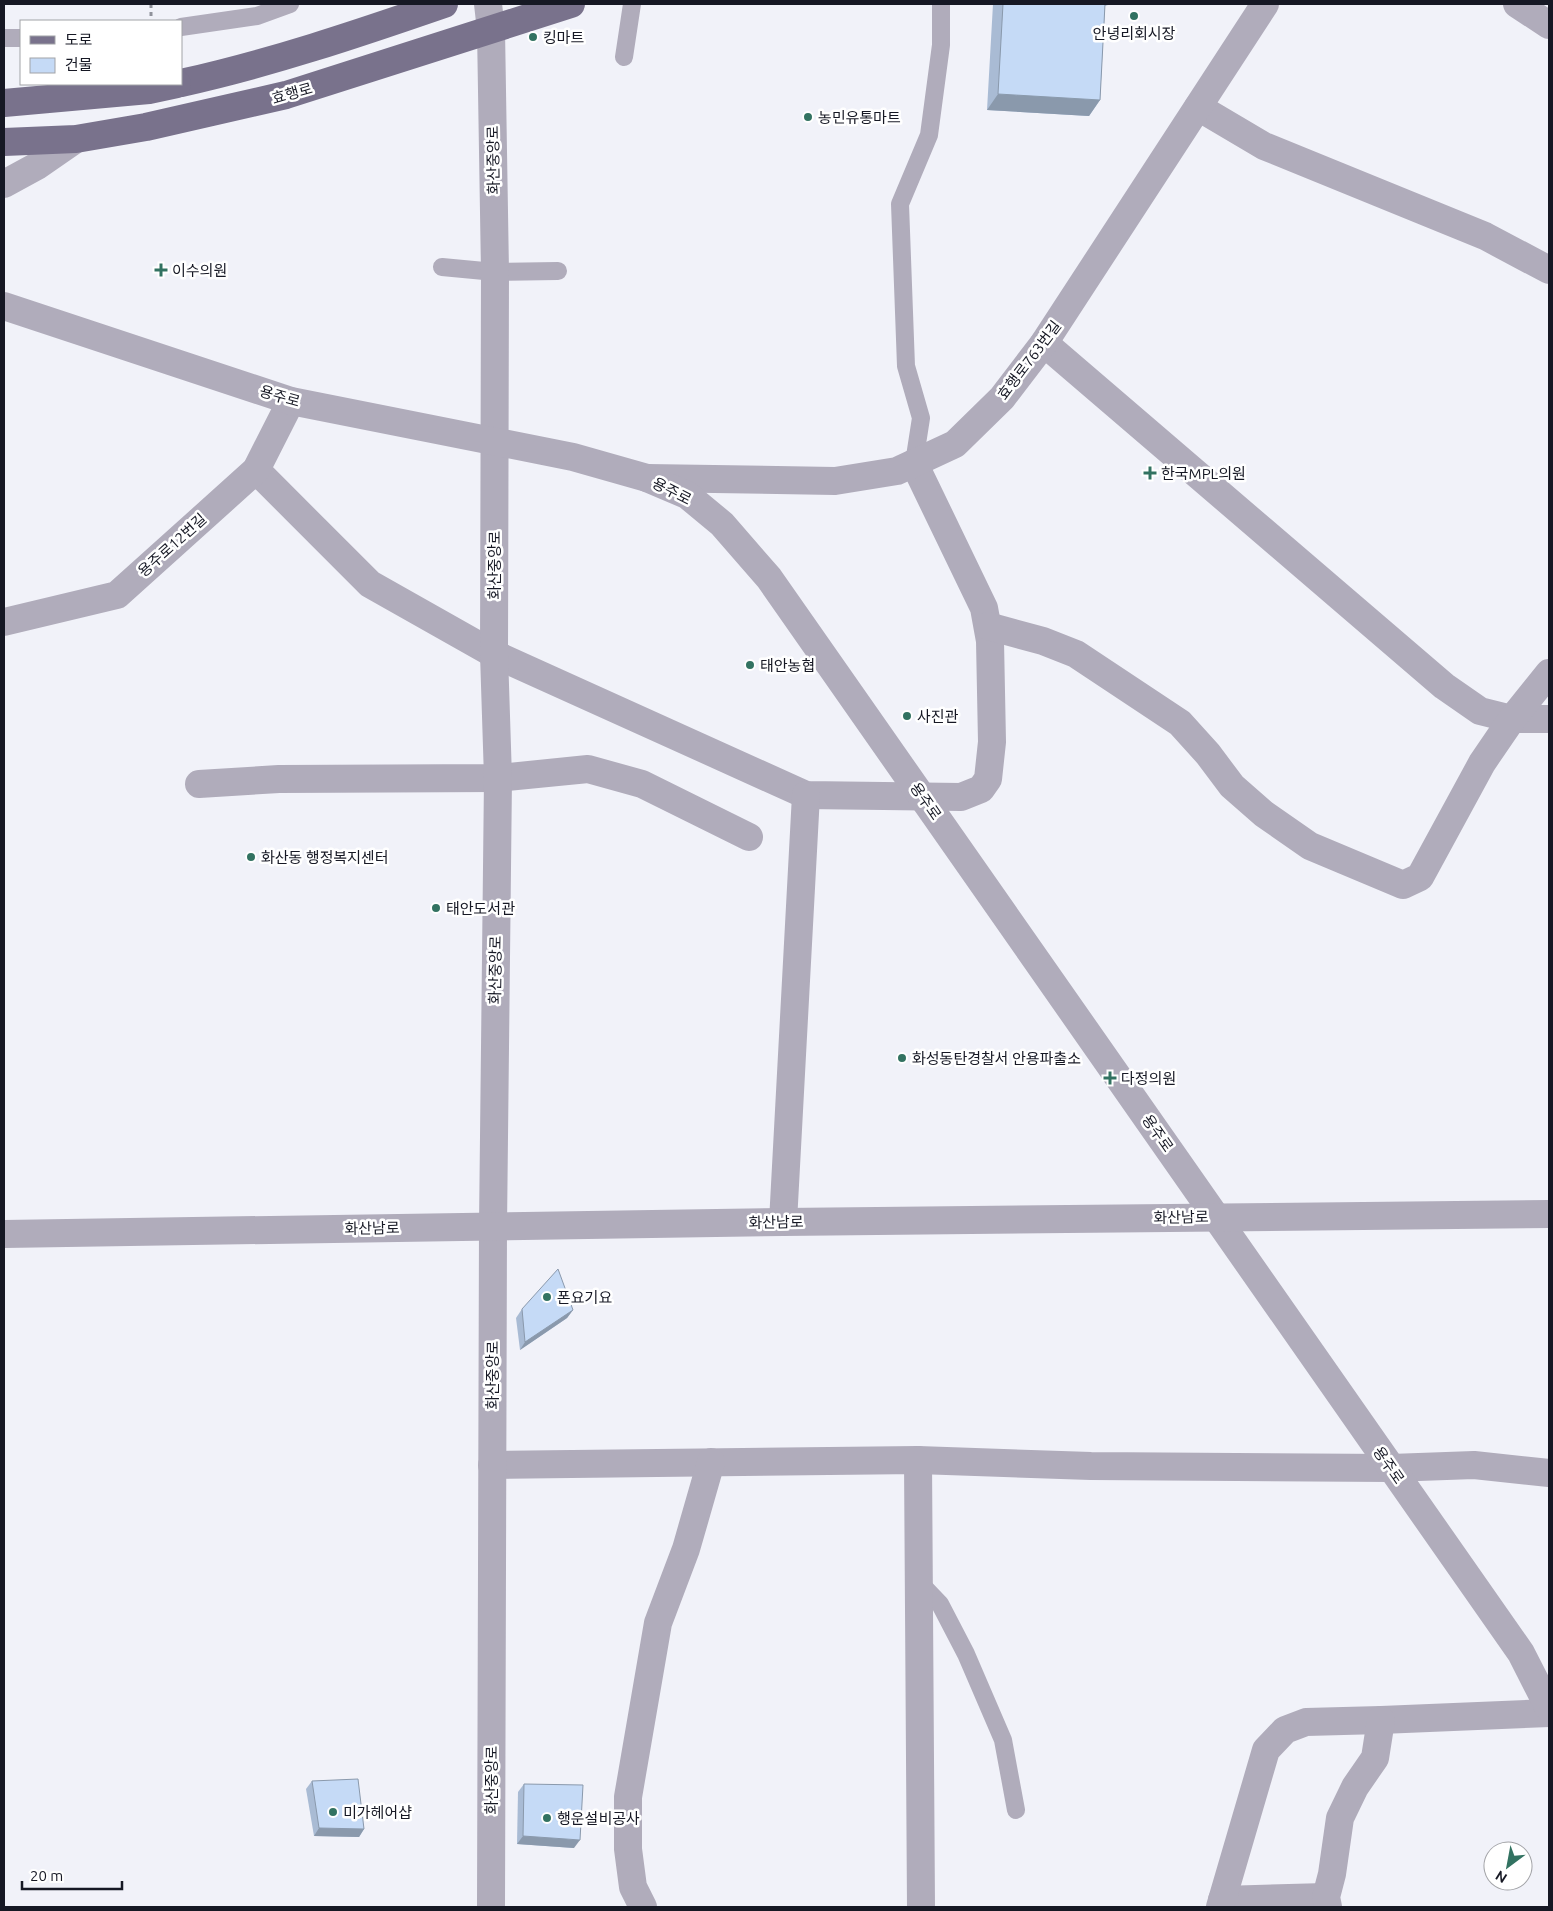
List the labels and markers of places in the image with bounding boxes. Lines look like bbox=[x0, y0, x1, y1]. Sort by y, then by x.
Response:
marker: 안녕리회시장 bbox=[1128, 10, 1140, 22]
place label: 안녕리회시장 bbox=[1093, 25, 1176, 42]
place label: 킹마트 bbox=[543, 29, 585, 46]
marker: 킹마트 bbox=[527, 31, 539, 43]
place label: 농민유통마트 bbox=[818, 109, 901, 126]
marker: 농민유통마트 bbox=[802, 111, 814, 123]
place label: 이수의원 bbox=[172, 262, 227, 279]
marker: 이수의원 bbox=[154, 263, 168, 277]
place label: 한국MPL의원 bbox=[1161, 465, 1246, 482]
marker: 한국MPL의원 bbox=[1143, 466, 1157, 480]
place label: 태안농협 bbox=[760, 657, 815, 674]
marker: 태안농협 bbox=[744, 659, 756, 671]
place label: 사진관 bbox=[917, 708, 959, 725]
marker: 사진관 bbox=[901, 710, 913, 722]
place label: 화산동 행정복지센터 bbox=[261, 849, 389, 866]
marker: 화산동 행정복지센터 bbox=[245, 851, 257, 863]
place label: 태안도서관 bbox=[446, 900, 515, 917]
marker: 태안도서관 bbox=[430, 902, 442, 914]
place label: 화성동탄경찰서 안용파출소 bbox=[912, 1050, 1081, 1067]
marker: 화성동탄경찰서 안용파출소 bbox=[896, 1052, 908, 1064]
place label: 다정의원 bbox=[1121, 1070, 1176, 1087]
marker: 다정의원 bbox=[1103, 1071, 1117, 1085]
place label: 폰요기요 bbox=[557, 1289, 612, 1306]
marker: 폰요기요 bbox=[541, 1291, 553, 1303]
place label: 미가헤어샵 bbox=[343, 1804, 412, 1821]
marker: 미가헤어샵 bbox=[327, 1806, 339, 1818]
place label: 행운설비공사 bbox=[557, 1810, 640, 1827]
marker: 행운설비공사 bbox=[541, 1812, 553, 1824]

